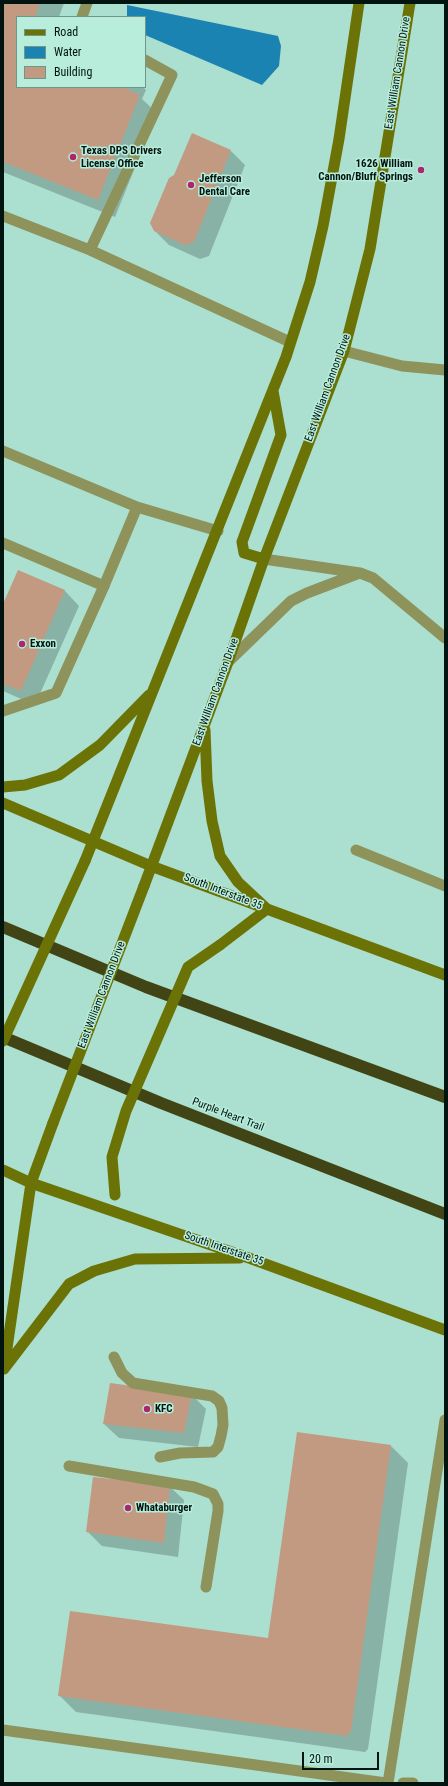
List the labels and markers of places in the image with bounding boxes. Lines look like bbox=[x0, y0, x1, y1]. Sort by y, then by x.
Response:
place label: Texas DPS Drivers License Office bbox=[81, 144, 162, 170]
marker: Texas DPS Drivers License Office bbox=[68, 152, 78, 162]
place label: 1626 William Cannon/Bluff Springs bbox=[318, 157, 413, 183]
marker: 1626 William Cannon/Bluff Springs bbox=[416, 165, 426, 175]
place label: Jefferson Dental Care bbox=[199, 172, 250, 198]
marker: Jefferson Dental Care bbox=[186, 180, 196, 190]
place label: Exxon bbox=[30, 637, 56, 651]
marker: Exxon bbox=[17, 639, 27, 649]
place label: KFC bbox=[155, 1402, 173, 1416]
marker: KFC bbox=[142, 1404, 152, 1414]
place label: Whataburger bbox=[136, 1501, 192, 1515]
marker: Whataburger bbox=[123, 1503, 133, 1513]

